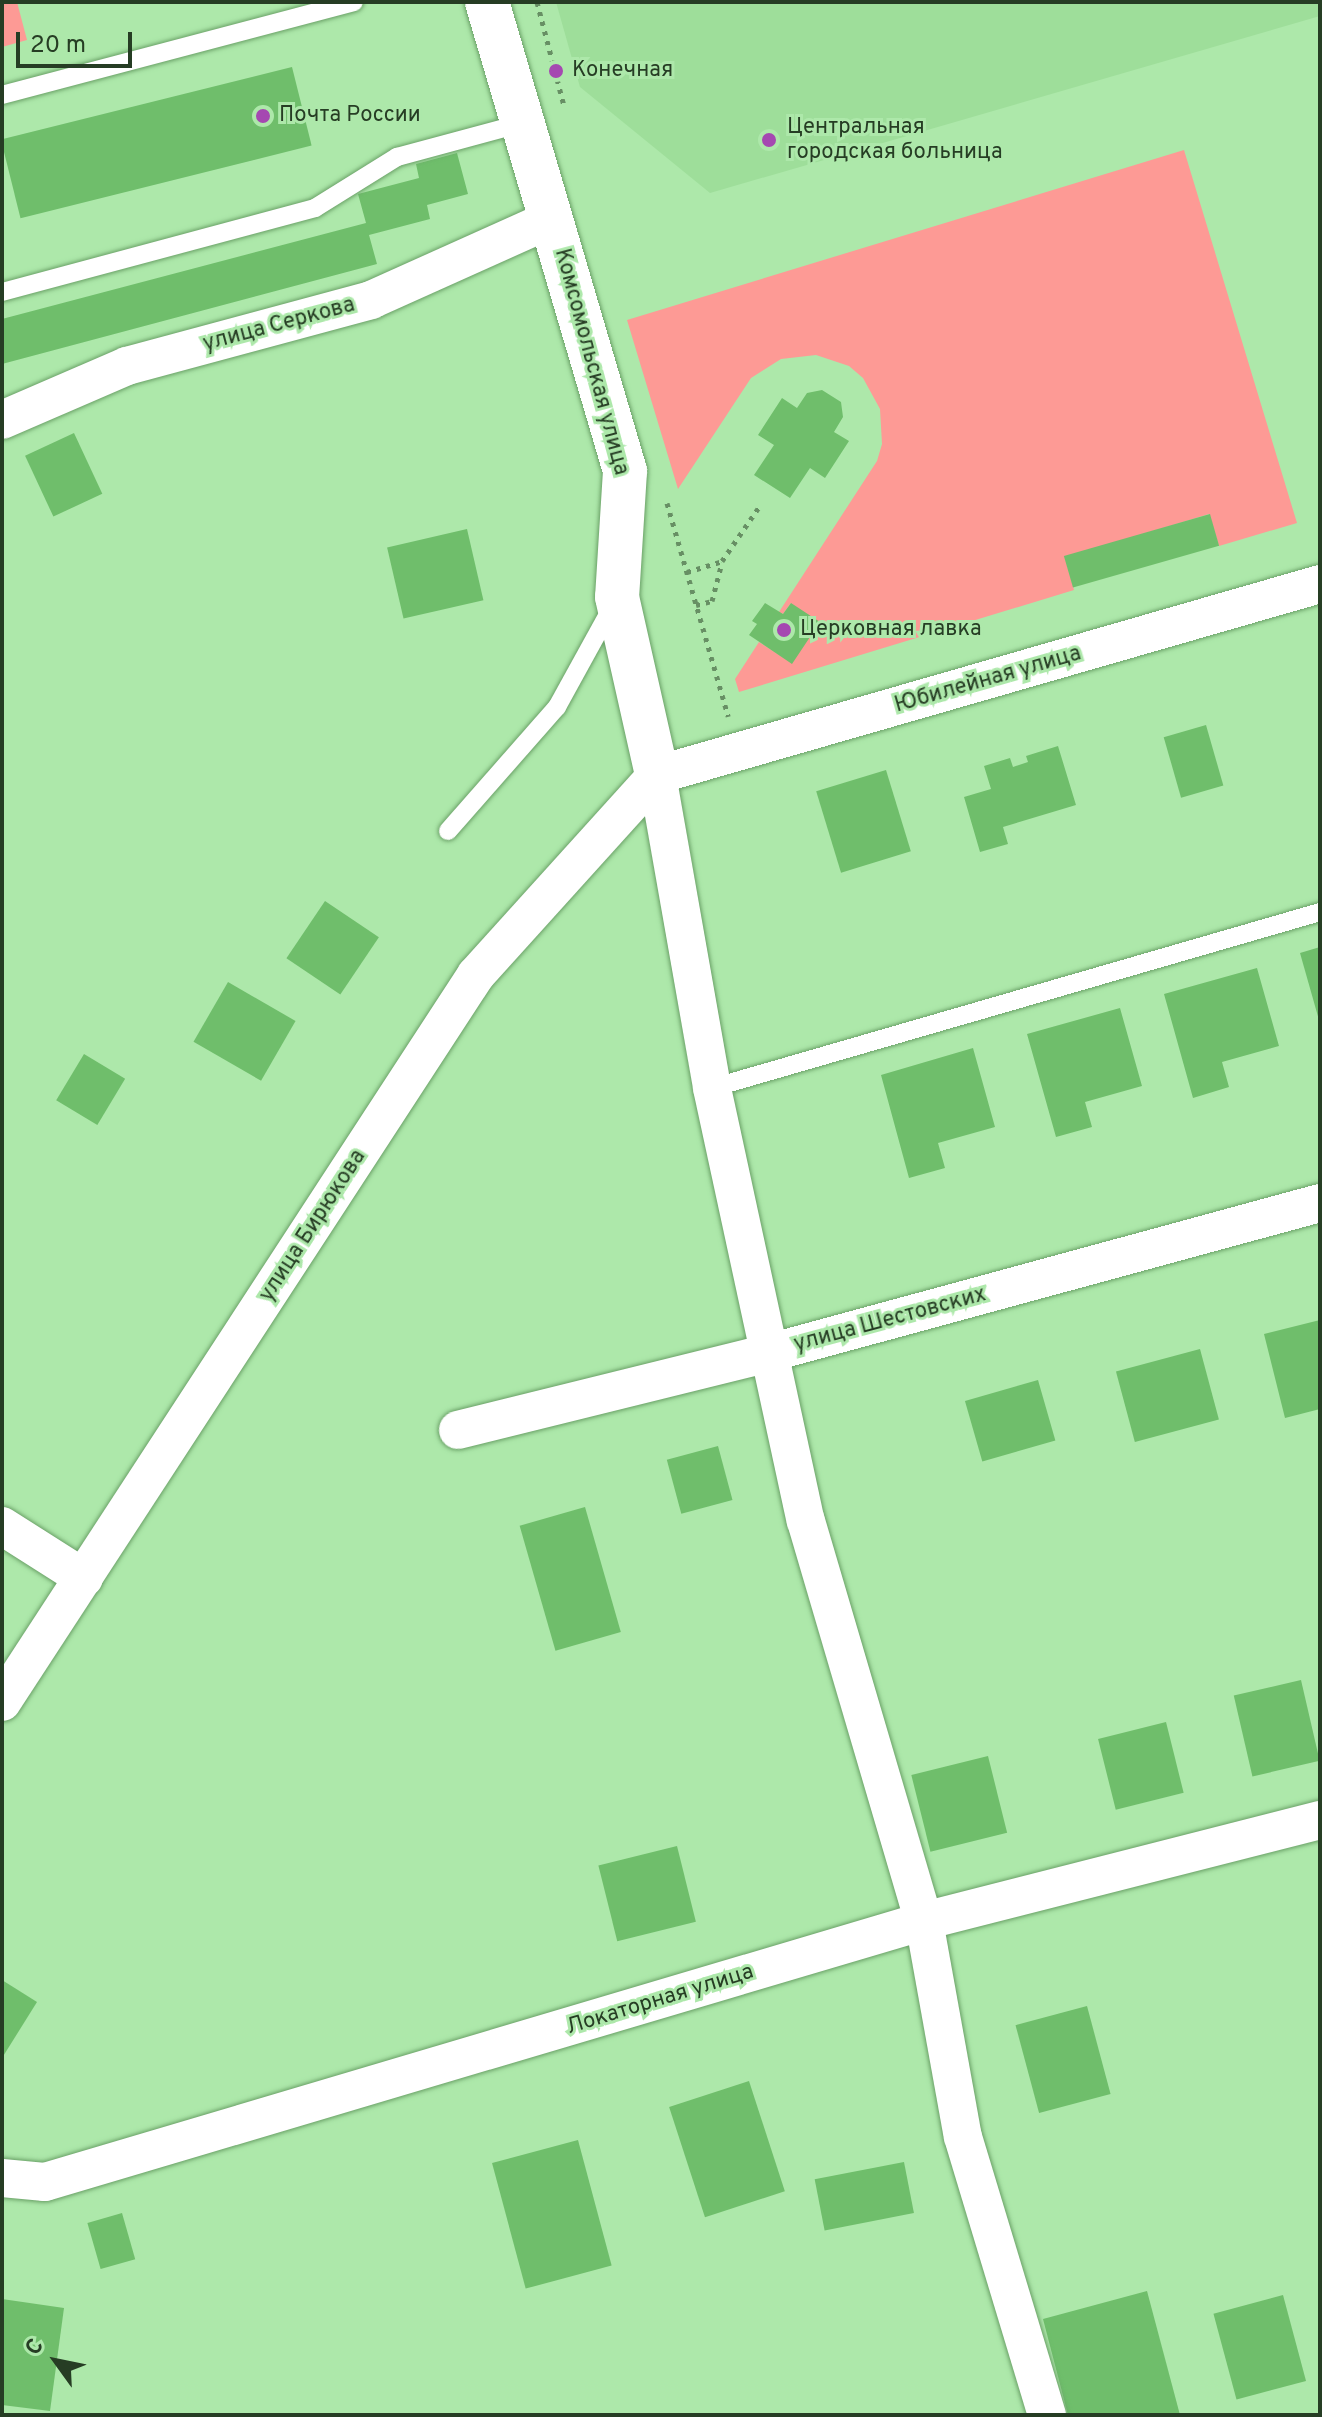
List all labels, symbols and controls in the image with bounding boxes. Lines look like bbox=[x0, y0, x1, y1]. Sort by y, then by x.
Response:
scale bar bbox=[20, 16, 136, 66]
text: 20 m bbox=[30, 31, 86, 61]
place label: Конечная bbox=[572, 58, 673, 84]
marker: Конечная bbox=[547, 62, 565, 80]
place label: Почта России bbox=[279, 103, 421, 129]
marker: Почта России bbox=[254, 107, 272, 125]
place label: Центральная городская больница bbox=[787, 114, 1003, 166]
marker: Центральная городская больница bbox=[758, 129, 780, 151]
street label: Комсомольская улица bbox=[548, 246, 634, 478]
street label: улица Серкова bbox=[200, 292, 358, 358]
place label: Церковная лавка bbox=[800, 617, 982, 643]
marker: Церковная лавка bbox=[775, 621, 793, 639]
street label: Юбилейная улица bbox=[892, 641, 1084, 719]
street label: улица Бирюкова bbox=[254, 1145, 372, 1307]
street label: улица Шестовских bbox=[791, 1282, 989, 1358]
street label: Локаторная улица bbox=[563, 1959, 757, 2041]
north arrow bbox=[16, 2321, 96, 2401]
text: С bbox=[20, 2334, 51, 2361]

